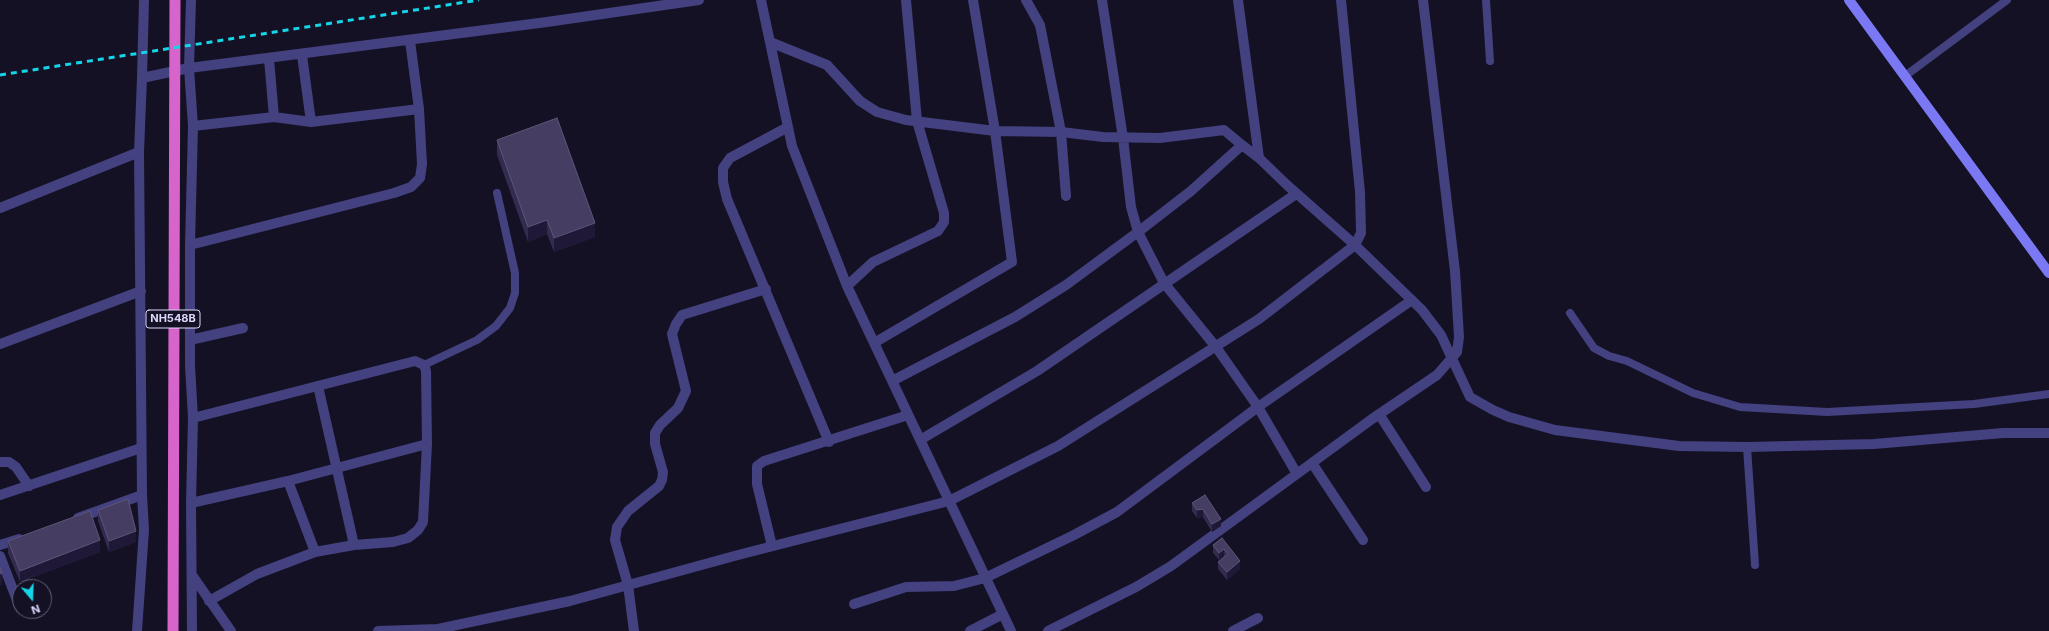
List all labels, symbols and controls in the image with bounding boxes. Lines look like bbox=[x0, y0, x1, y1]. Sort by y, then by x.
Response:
road number: NH548B bbox=[146, 310, 200, 328]
north arrow bbox=[12, 579, 52, 619]
text: N bbox=[29, 601, 42, 617]

